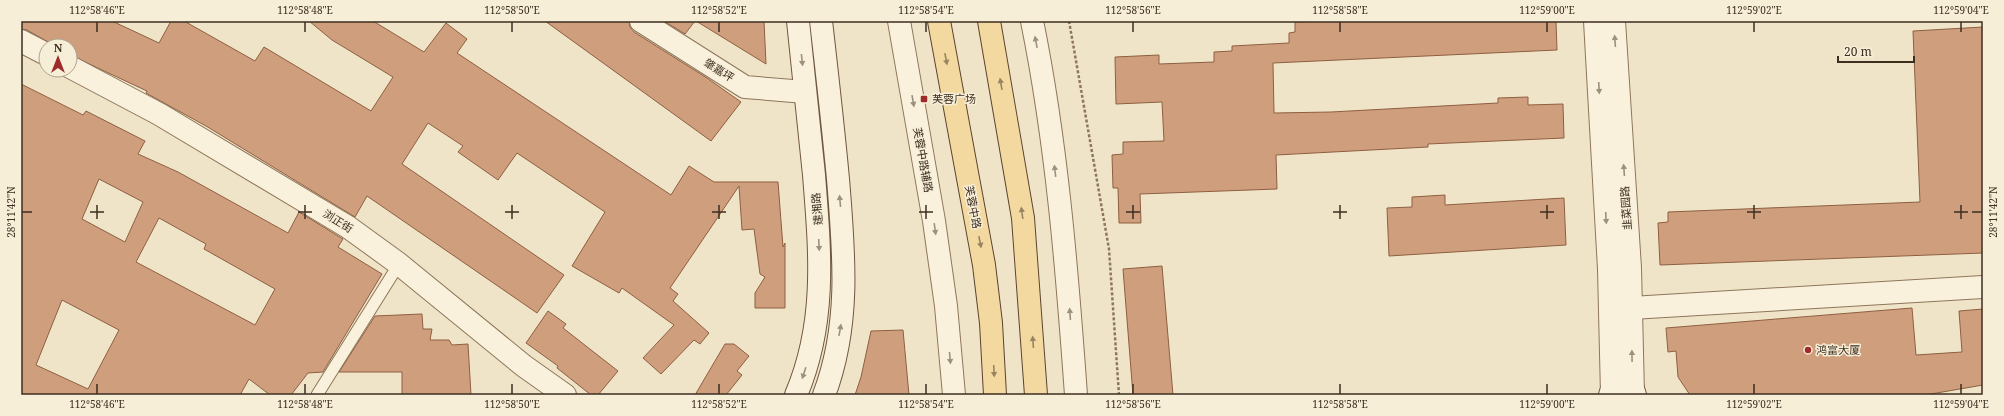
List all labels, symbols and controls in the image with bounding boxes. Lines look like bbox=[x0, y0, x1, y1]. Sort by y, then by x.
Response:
text: 112°58'46"E bbox=[69, 3, 125, 17]
text: 112°58'48"E bbox=[277, 3, 333, 17]
text: 112°58'50"E bbox=[484, 3, 540, 17]
text: 112°58'52"E bbox=[691, 3, 747, 17]
text: 112°58'54"E bbox=[898, 3, 954, 17]
text: 112°58'56"E bbox=[1105, 3, 1161, 17]
text: 112°58'58"E bbox=[1312, 3, 1368, 17]
text: 112°59'00"E bbox=[1519, 3, 1575, 17]
text: 112°59'02"E bbox=[1726, 3, 1782, 17]
text: 112°59'04"E bbox=[1933, 3, 1989, 17]
one-way arrow bbox=[1612, 34, 1619, 47]
one-way arrow bbox=[1033, 36, 1039, 49]
north arrow bbox=[38, 38, 78, 78]
scale bar bbox=[1838, 38, 1914, 64]
text: N bbox=[54, 40, 63, 55]
text: 20 m bbox=[1844, 43, 1872, 60]
one-way arrow bbox=[944, 53, 950, 65]
street label: 肇嘉坪 bbox=[701, 54, 737, 85]
one-way arrow bbox=[799, 54, 805, 66]
one-way arrow bbox=[997, 78, 1003, 90]
one-way arrow bbox=[1595, 82, 1602, 94]
place label: 芙蓉广场 bbox=[932, 91, 976, 106]
marker: 芙蓉广场 bbox=[919, 94, 929, 104]
one-way arrow bbox=[910, 95, 916, 107]
street label: 芙蓉中路辅路 bbox=[910, 126, 937, 194]
one-way arrow bbox=[1620, 164, 1627, 176]
one-way arrow bbox=[1052, 165, 1059, 177]
street label: 芙蓉中路 bbox=[962, 184, 985, 230]
text: 28°11'42"N bbox=[4, 186, 18, 238]
street label: 韭菜园路 bbox=[1616, 186, 1635, 231]
text: 28°11'42"N bbox=[1986, 186, 2000, 238]
street label: 建湘路 bbox=[808, 192, 825, 226]
one-way arrow bbox=[836, 195, 843, 207]
street label: 浏正街 bbox=[320, 205, 356, 236]
one-way arrow bbox=[1019, 206, 1025, 219]
one-way arrow bbox=[1603, 212, 1609, 225]
one-way arrow bbox=[932, 223, 938, 235]
one-way arrow bbox=[977, 236, 983, 248]
one-way arrow bbox=[816, 239, 822, 252]
one-way arrow bbox=[1066, 308, 1073, 320]
one-way arrow bbox=[838, 324, 844, 336]
one-way arrow bbox=[1029, 336, 1036, 348]
place label: 鸿富大厦 bbox=[1816, 342, 1860, 357]
marker: 鸿富大厦 bbox=[1803, 345, 1813, 355]
one-way arrow bbox=[1629, 349, 1635, 362]
one-way arrow bbox=[947, 352, 954, 364]
one-way arrow bbox=[991, 365, 997, 378]
one-way arrow bbox=[801, 367, 807, 379]
text: 112°58'46"E bbox=[69, 397, 125, 411]
text: 112°58'48"E bbox=[277, 397, 333, 411]
text: 112°58'50"E bbox=[484, 397, 540, 411]
text: 112°58'52"E bbox=[691, 397, 747, 411]
text: 112°58'54"E bbox=[898, 397, 954, 411]
text: 112°58'56"E bbox=[1105, 397, 1161, 411]
text: 112°58'58"E bbox=[1312, 397, 1368, 411]
text: 112°59'00"E bbox=[1519, 397, 1575, 411]
text: 112°59'02"E bbox=[1726, 397, 1782, 411]
text: 112°59'04"E bbox=[1933, 397, 1989, 411]

